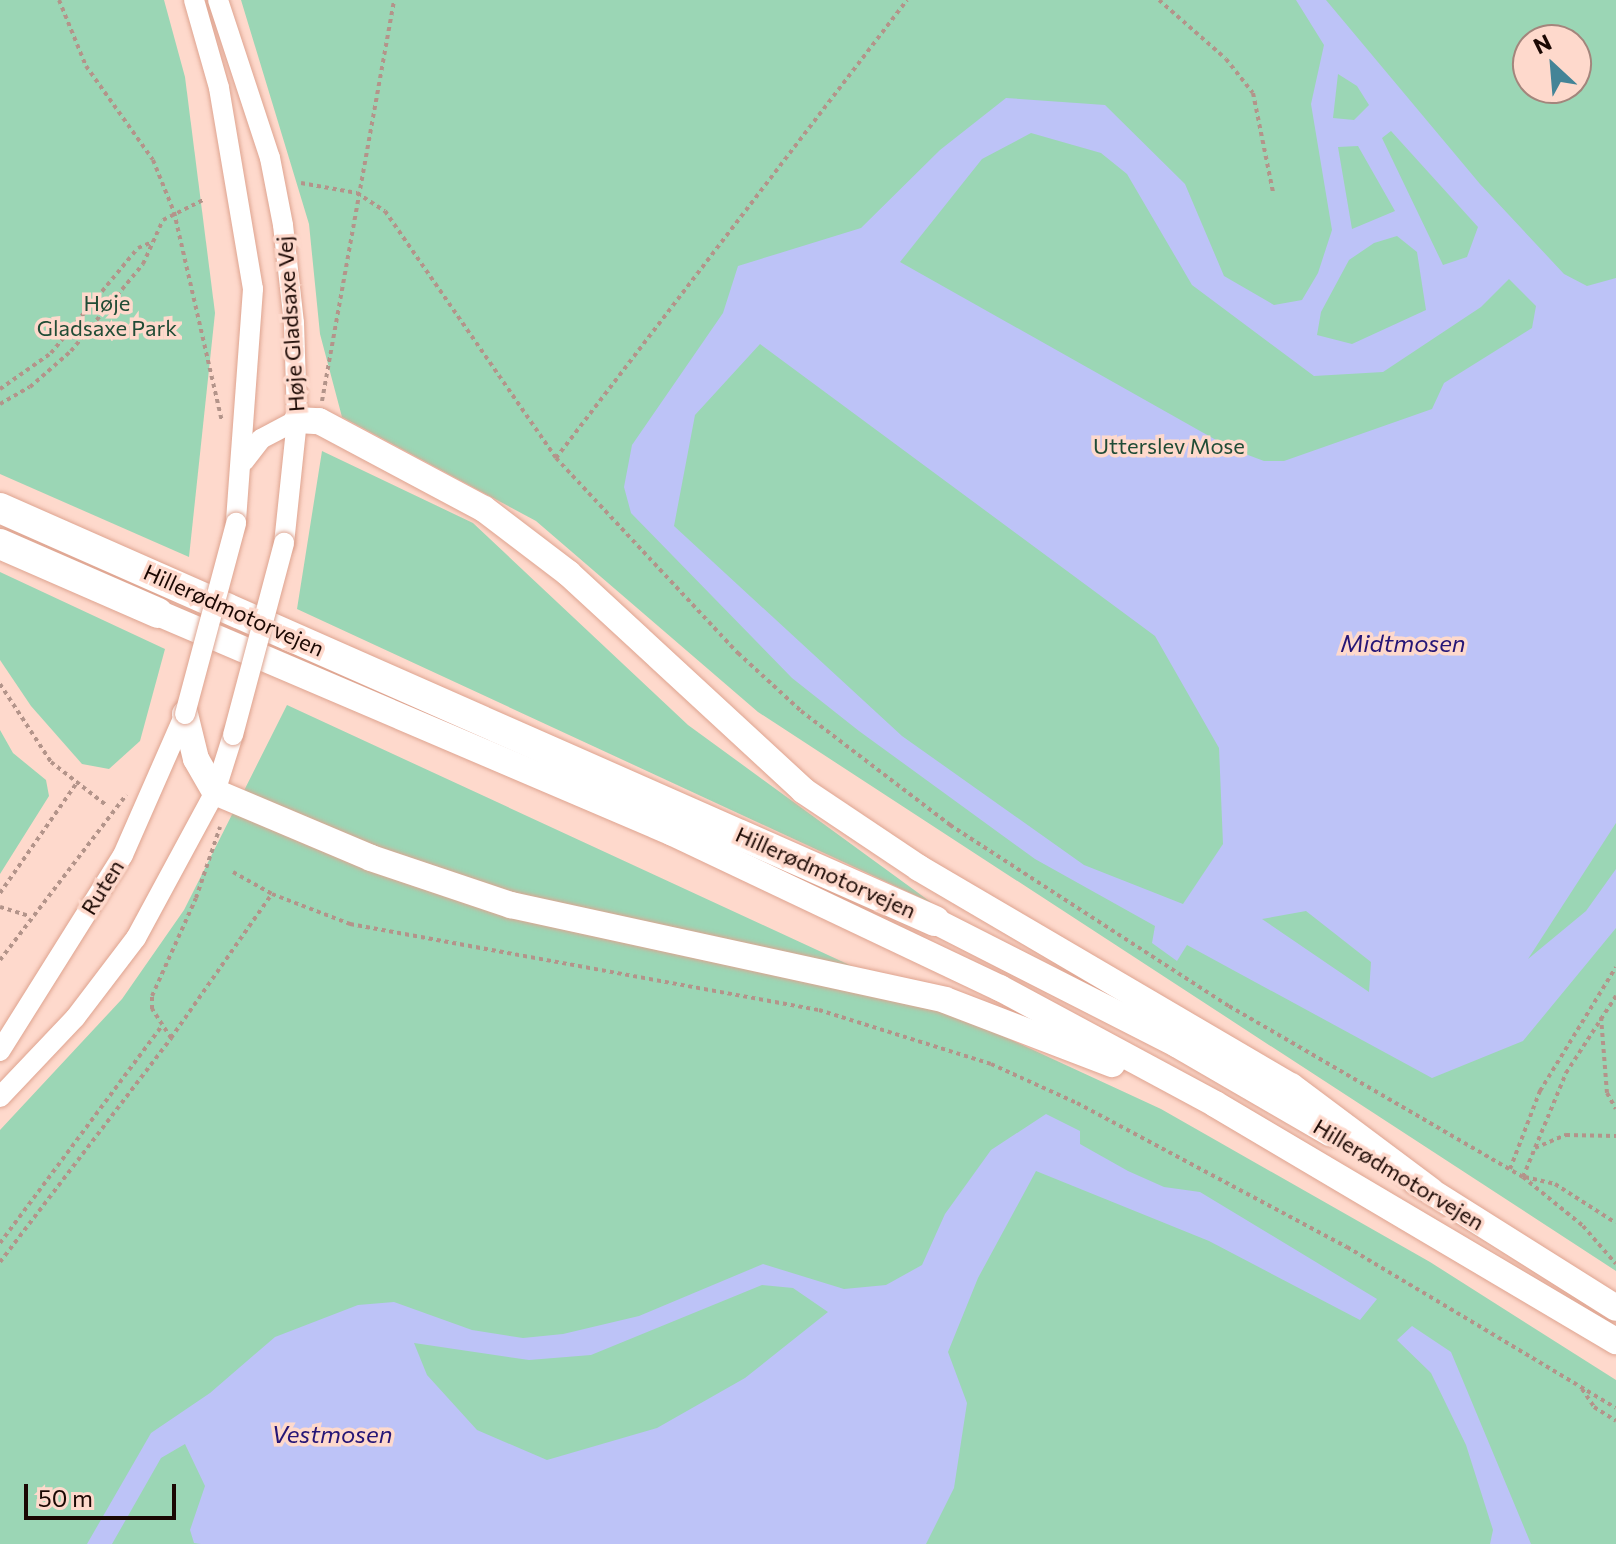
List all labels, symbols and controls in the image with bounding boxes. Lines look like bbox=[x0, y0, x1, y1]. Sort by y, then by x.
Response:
north arrow bbox=[1512, 24, 1592, 104]
text: N bbox=[1529, 28, 1555, 60]
street label: Høje Gladsaxe Vej bbox=[271, 235, 309, 413]
park label: Høje Gladsaxe Park bbox=[37, 289, 177, 340]
park label: Utterslev Mose bbox=[1093, 433, 1245, 459]
street label: Hillerødmotorvejen bbox=[140, 558, 328, 662]
water label: Midtmosen bbox=[1340, 629, 1466, 657]
street label: Hillerødmotorvejen bbox=[732, 820, 920, 924]
street label: Ruten bbox=[75, 855, 129, 919]
street label: Hillerødmotorvejen bbox=[1309, 1113, 1489, 1235]
water label: Vestmosen bbox=[272, 1420, 392, 1448]
scale bar bbox=[28, 1468, 180, 1518]
text: 50 m bbox=[38, 1483, 93, 1512]

